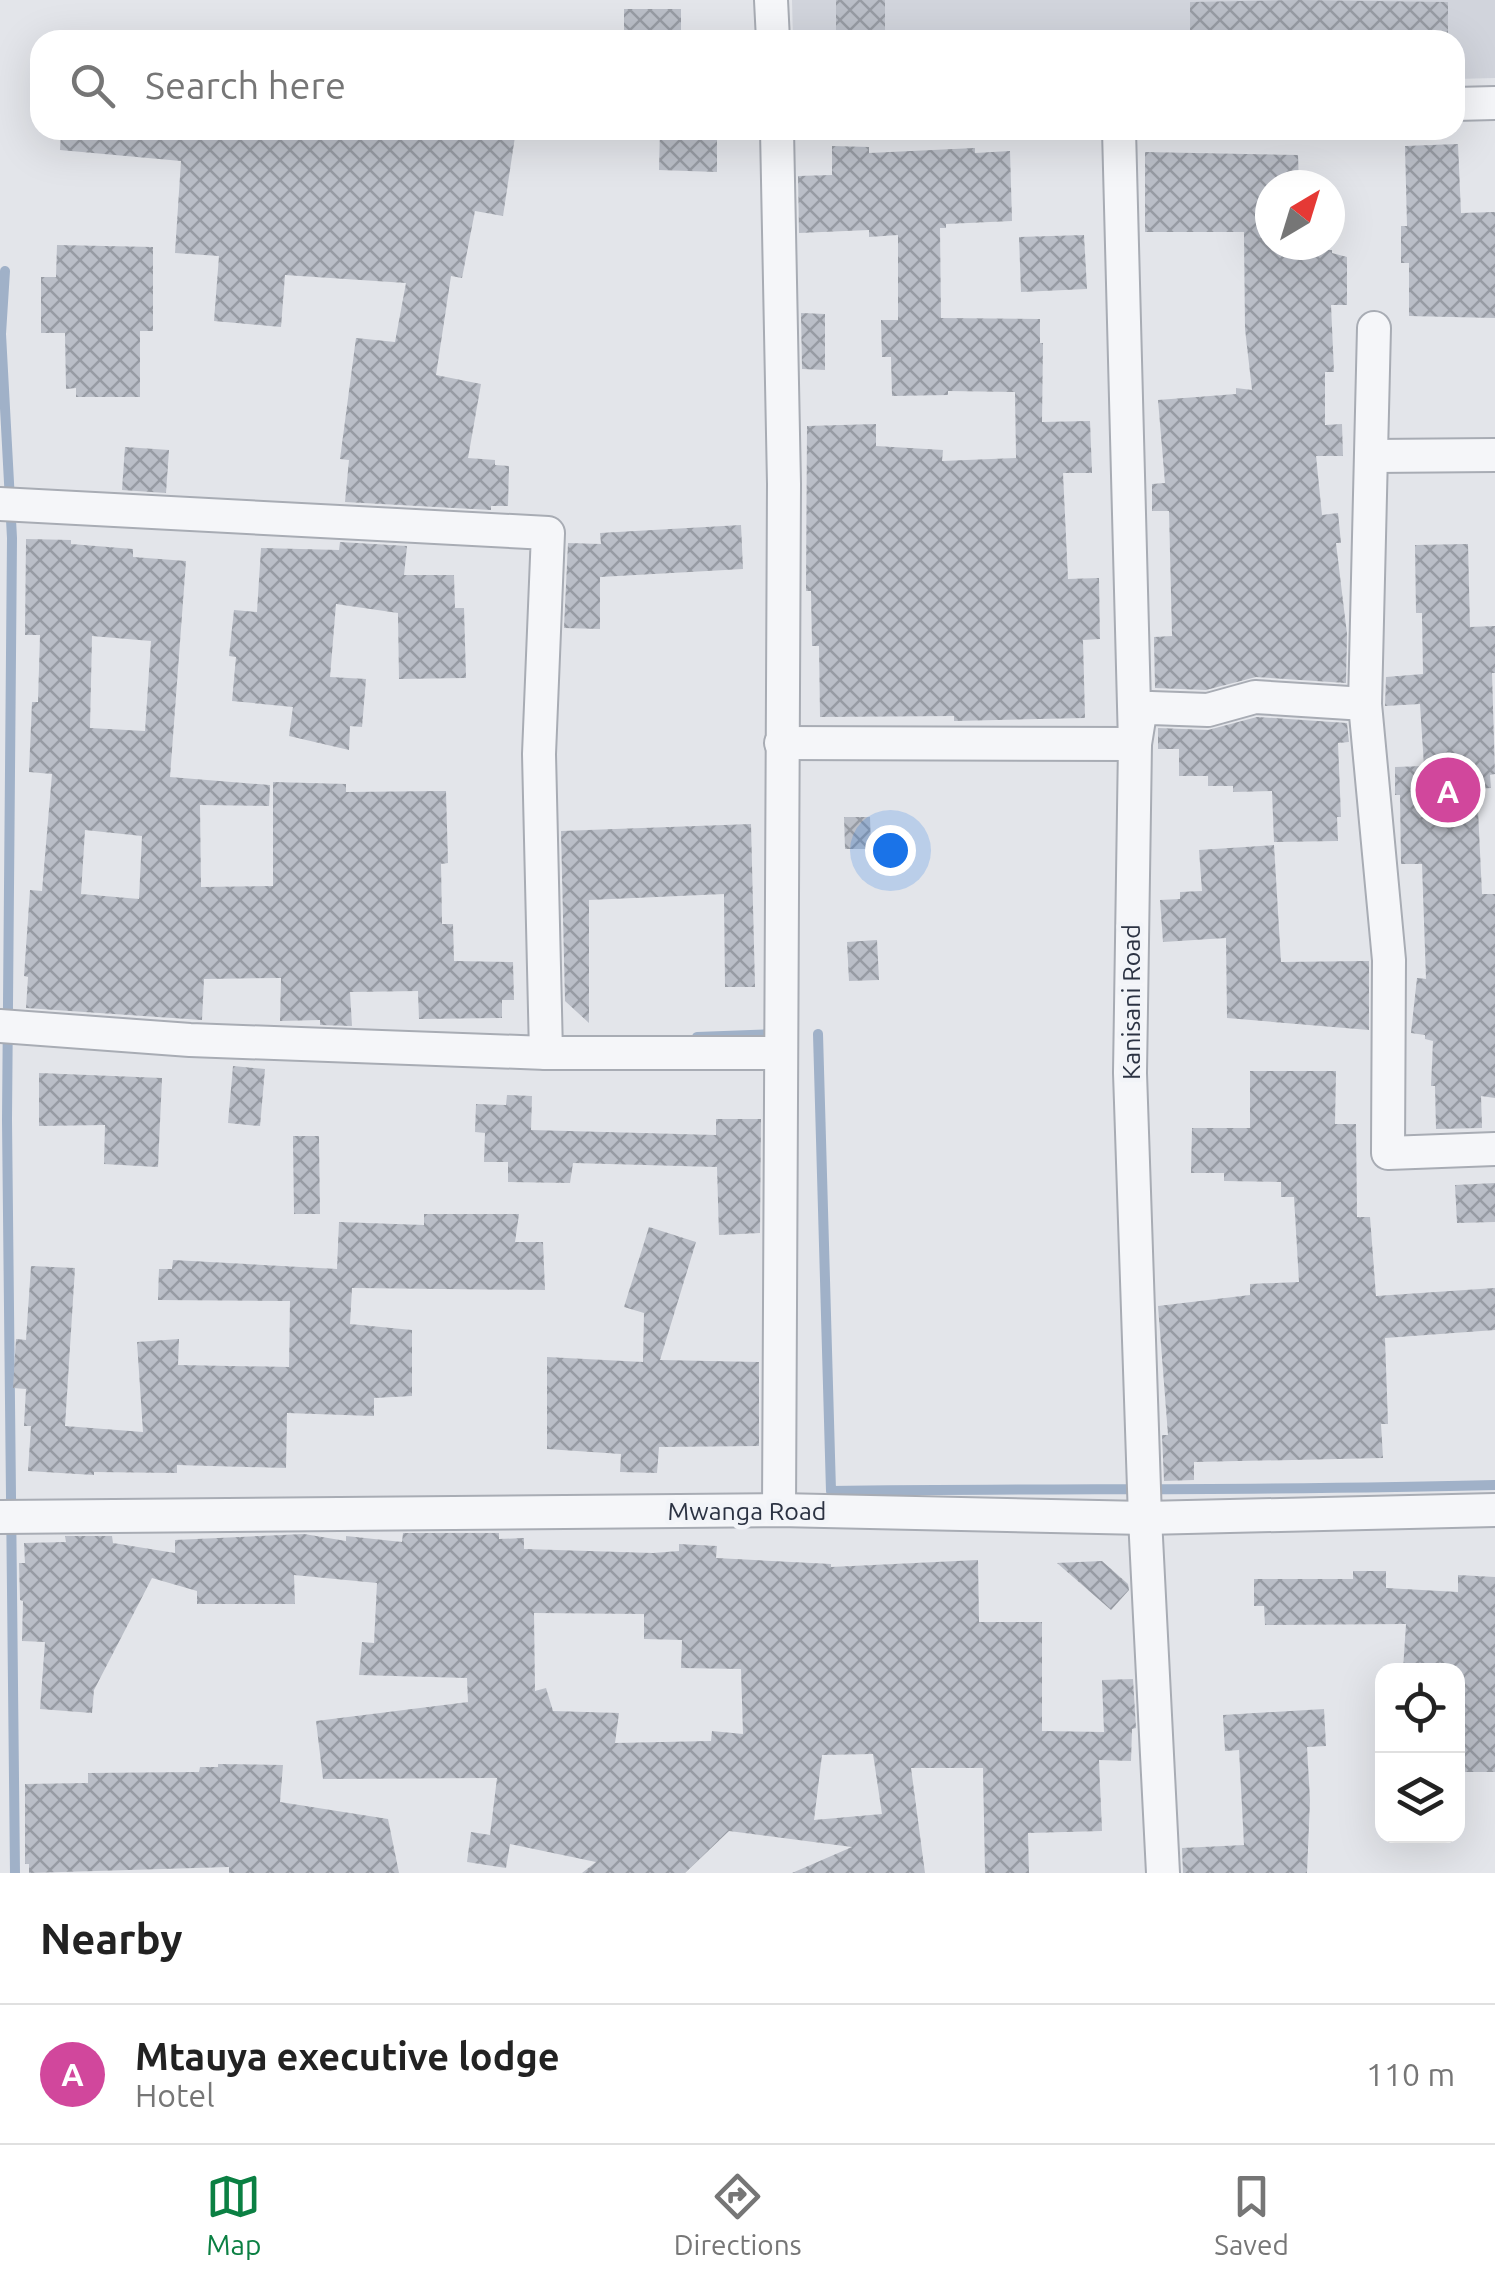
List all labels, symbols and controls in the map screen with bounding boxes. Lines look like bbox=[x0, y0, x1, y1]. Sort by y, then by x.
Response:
search box bbox=[30, 30, 1465, 140]
icon: search bbox=[65, 58, 120, 113]
text: Search here bbox=[145, 64, 346, 106]
north arrow bbox=[1255, 170, 1345, 260]
pin: A bbox=[1416, 752, 1480, 828]
your location bbox=[865, 825, 916, 876]
street label: Kanisani Road bbox=[1117, 924, 1145, 1080]
street label: Mwanga Road bbox=[668, 1497, 826, 1525]
map controls bbox=[1375, 1663, 1465, 1843]
button: locate bbox=[1375, 1663, 1465, 1753]
button: layers bbox=[1375, 1753, 1465, 1843]
text: Nearby bbox=[40, 1915, 183, 1962]
text: Mtauya executive lodge bbox=[135, 2035, 560, 2077]
text: A bbox=[61, 2056, 84, 2092]
text: 110 m bbox=[1366, 2056, 1455, 2092]
text: Hotel bbox=[135, 2077, 215, 2113]
tab: Map bbox=[206, 2169, 261, 2260]
tab: Directions bbox=[674, 2169, 802, 2260]
tab: Saved bbox=[1214, 2169, 1289, 2260]

